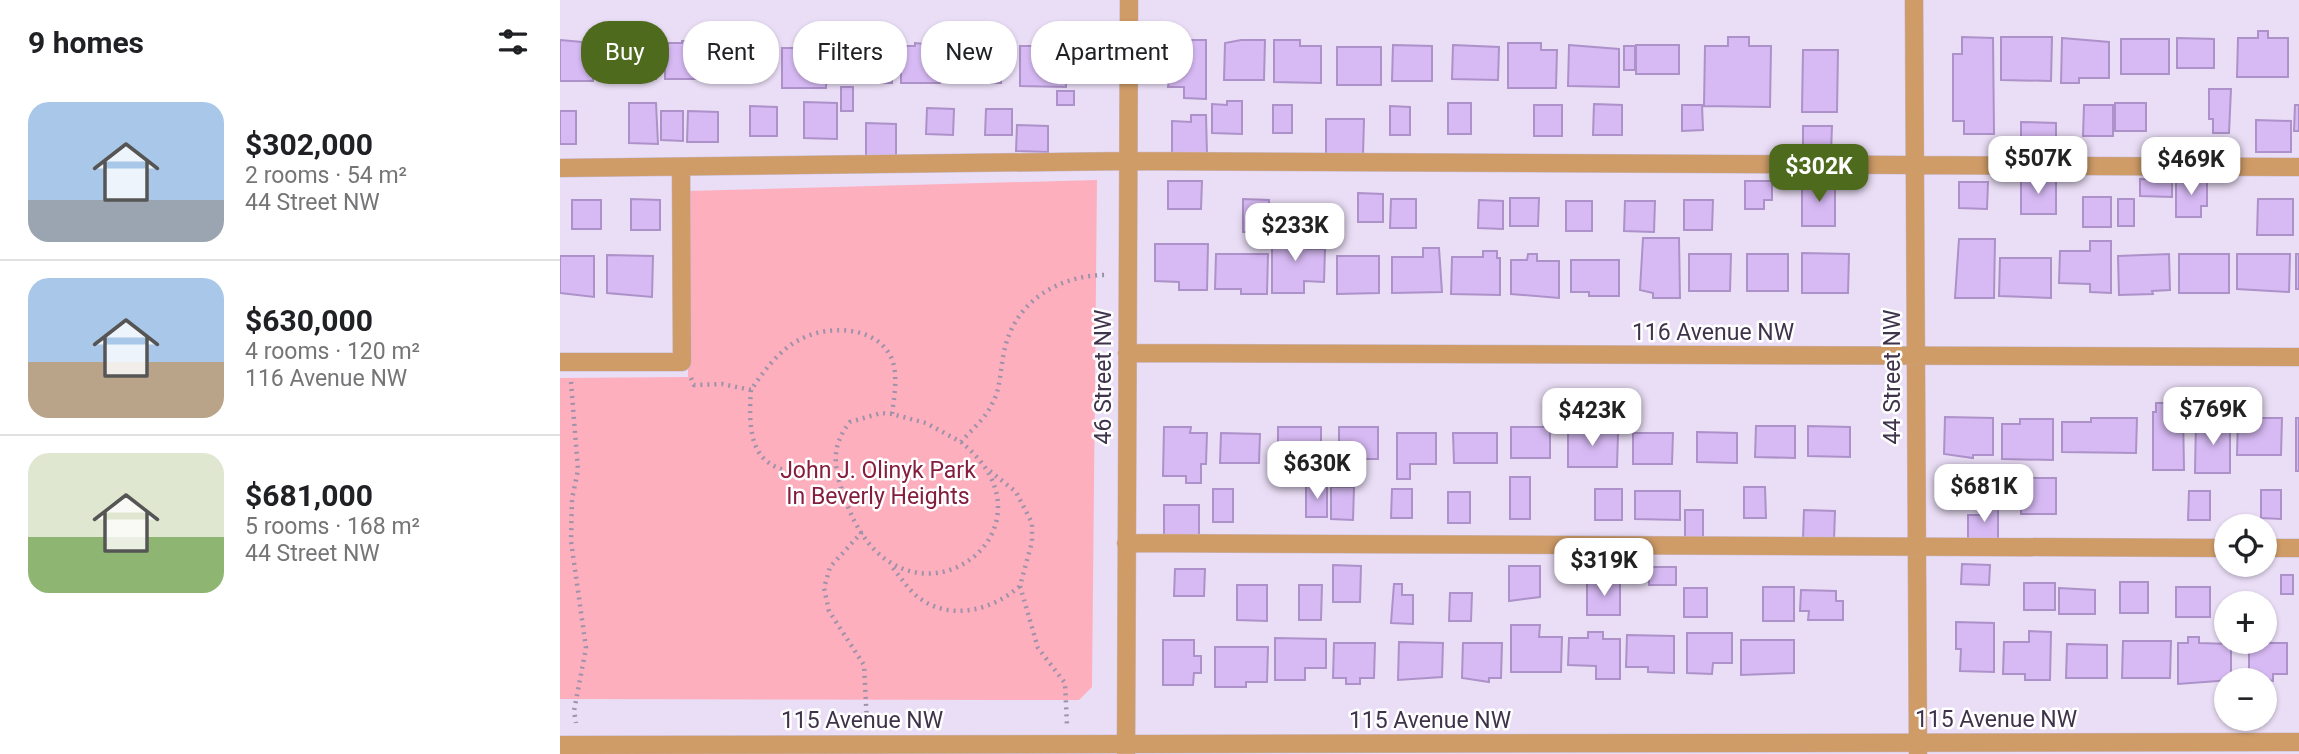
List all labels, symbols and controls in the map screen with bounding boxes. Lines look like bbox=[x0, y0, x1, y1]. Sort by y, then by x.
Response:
chip: Buy bbox=[581, 21, 669, 84]
chip: Rent bbox=[683, 21, 779, 84]
chip: Filters bbox=[793, 21, 907, 84]
chip: New bbox=[921, 21, 1017, 84]
chip: Apartment bbox=[1031, 21, 1193, 84]
icon: filters bbox=[494, 23, 532, 61]
text: 9 homes bbox=[28, 25, 144, 60]
text: $302,000 bbox=[245, 127, 373, 162]
icon: home bbox=[84, 130, 168, 214]
pin: $507K bbox=[1989, 136, 2087, 196]
pin: $469K bbox=[2142, 138, 2240, 197]
pin: $302K bbox=[1770, 144, 1868, 204]
text: $507K bbox=[2004, 145, 2072, 172]
text: $469K bbox=[2157, 146, 2225, 173]
text: $302K bbox=[1785, 153, 1853, 180]
text: 2 rooms · 54 m² bbox=[245, 162, 407, 189]
text: 44 Street NW bbox=[245, 189, 380, 216]
pin: $233K bbox=[1246, 204, 1344, 263]
text: $233K bbox=[1261, 212, 1329, 239]
text: $630,000 bbox=[245, 303, 373, 338]
icon: home bbox=[84, 306, 168, 390]
street label: 46 Street NW bbox=[1090, 310, 1117, 444]
street label: 44 Street NW bbox=[1879, 310, 1906, 444]
street label: 116 Avenue NW bbox=[1632, 319, 1794, 346]
text: 4 rooms · 120 m² bbox=[245, 338, 420, 365]
text: 116 Avenue NW bbox=[245, 365, 407, 392]
pin: $423K bbox=[1543, 388, 1641, 448]
pin: $769K bbox=[2164, 388, 2262, 447]
text: $769K bbox=[2179, 396, 2247, 423]
text: $423K bbox=[1558, 397, 1626, 424]
pin: $630K bbox=[1268, 442, 1366, 501]
text: $630K bbox=[1283, 450, 1351, 477]
park label: John J. Olinyk Park In Beverly Heights bbox=[780, 457, 976, 510]
pin: $681K bbox=[1935, 464, 2033, 524]
text: $681K bbox=[1950, 473, 2018, 500]
text: $681,000 bbox=[245, 478, 373, 513]
icon: home bbox=[84, 481, 168, 565]
text: 5 rooms · 168 m² bbox=[245, 513, 420, 540]
map controls bbox=[2214, 514, 2277, 731]
button: locate bbox=[2214, 514, 2277, 577]
pin: $319K bbox=[1555, 538, 1653, 598]
text: 44 Street NW bbox=[245, 540, 380, 567]
text: $319K bbox=[1570, 547, 1638, 574]
button: + bbox=[2214, 591, 2277, 654]
button: − bbox=[2214, 668, 2277, 731]
street label: 115 Avenue NW bbox=[1915, 706, 2077, 733]
street label: 115 Avenue NW bbox=[781, 707, 943, 734]
street label: 115 Avenue NW bbox=[1349, 707, 1511, 734]

